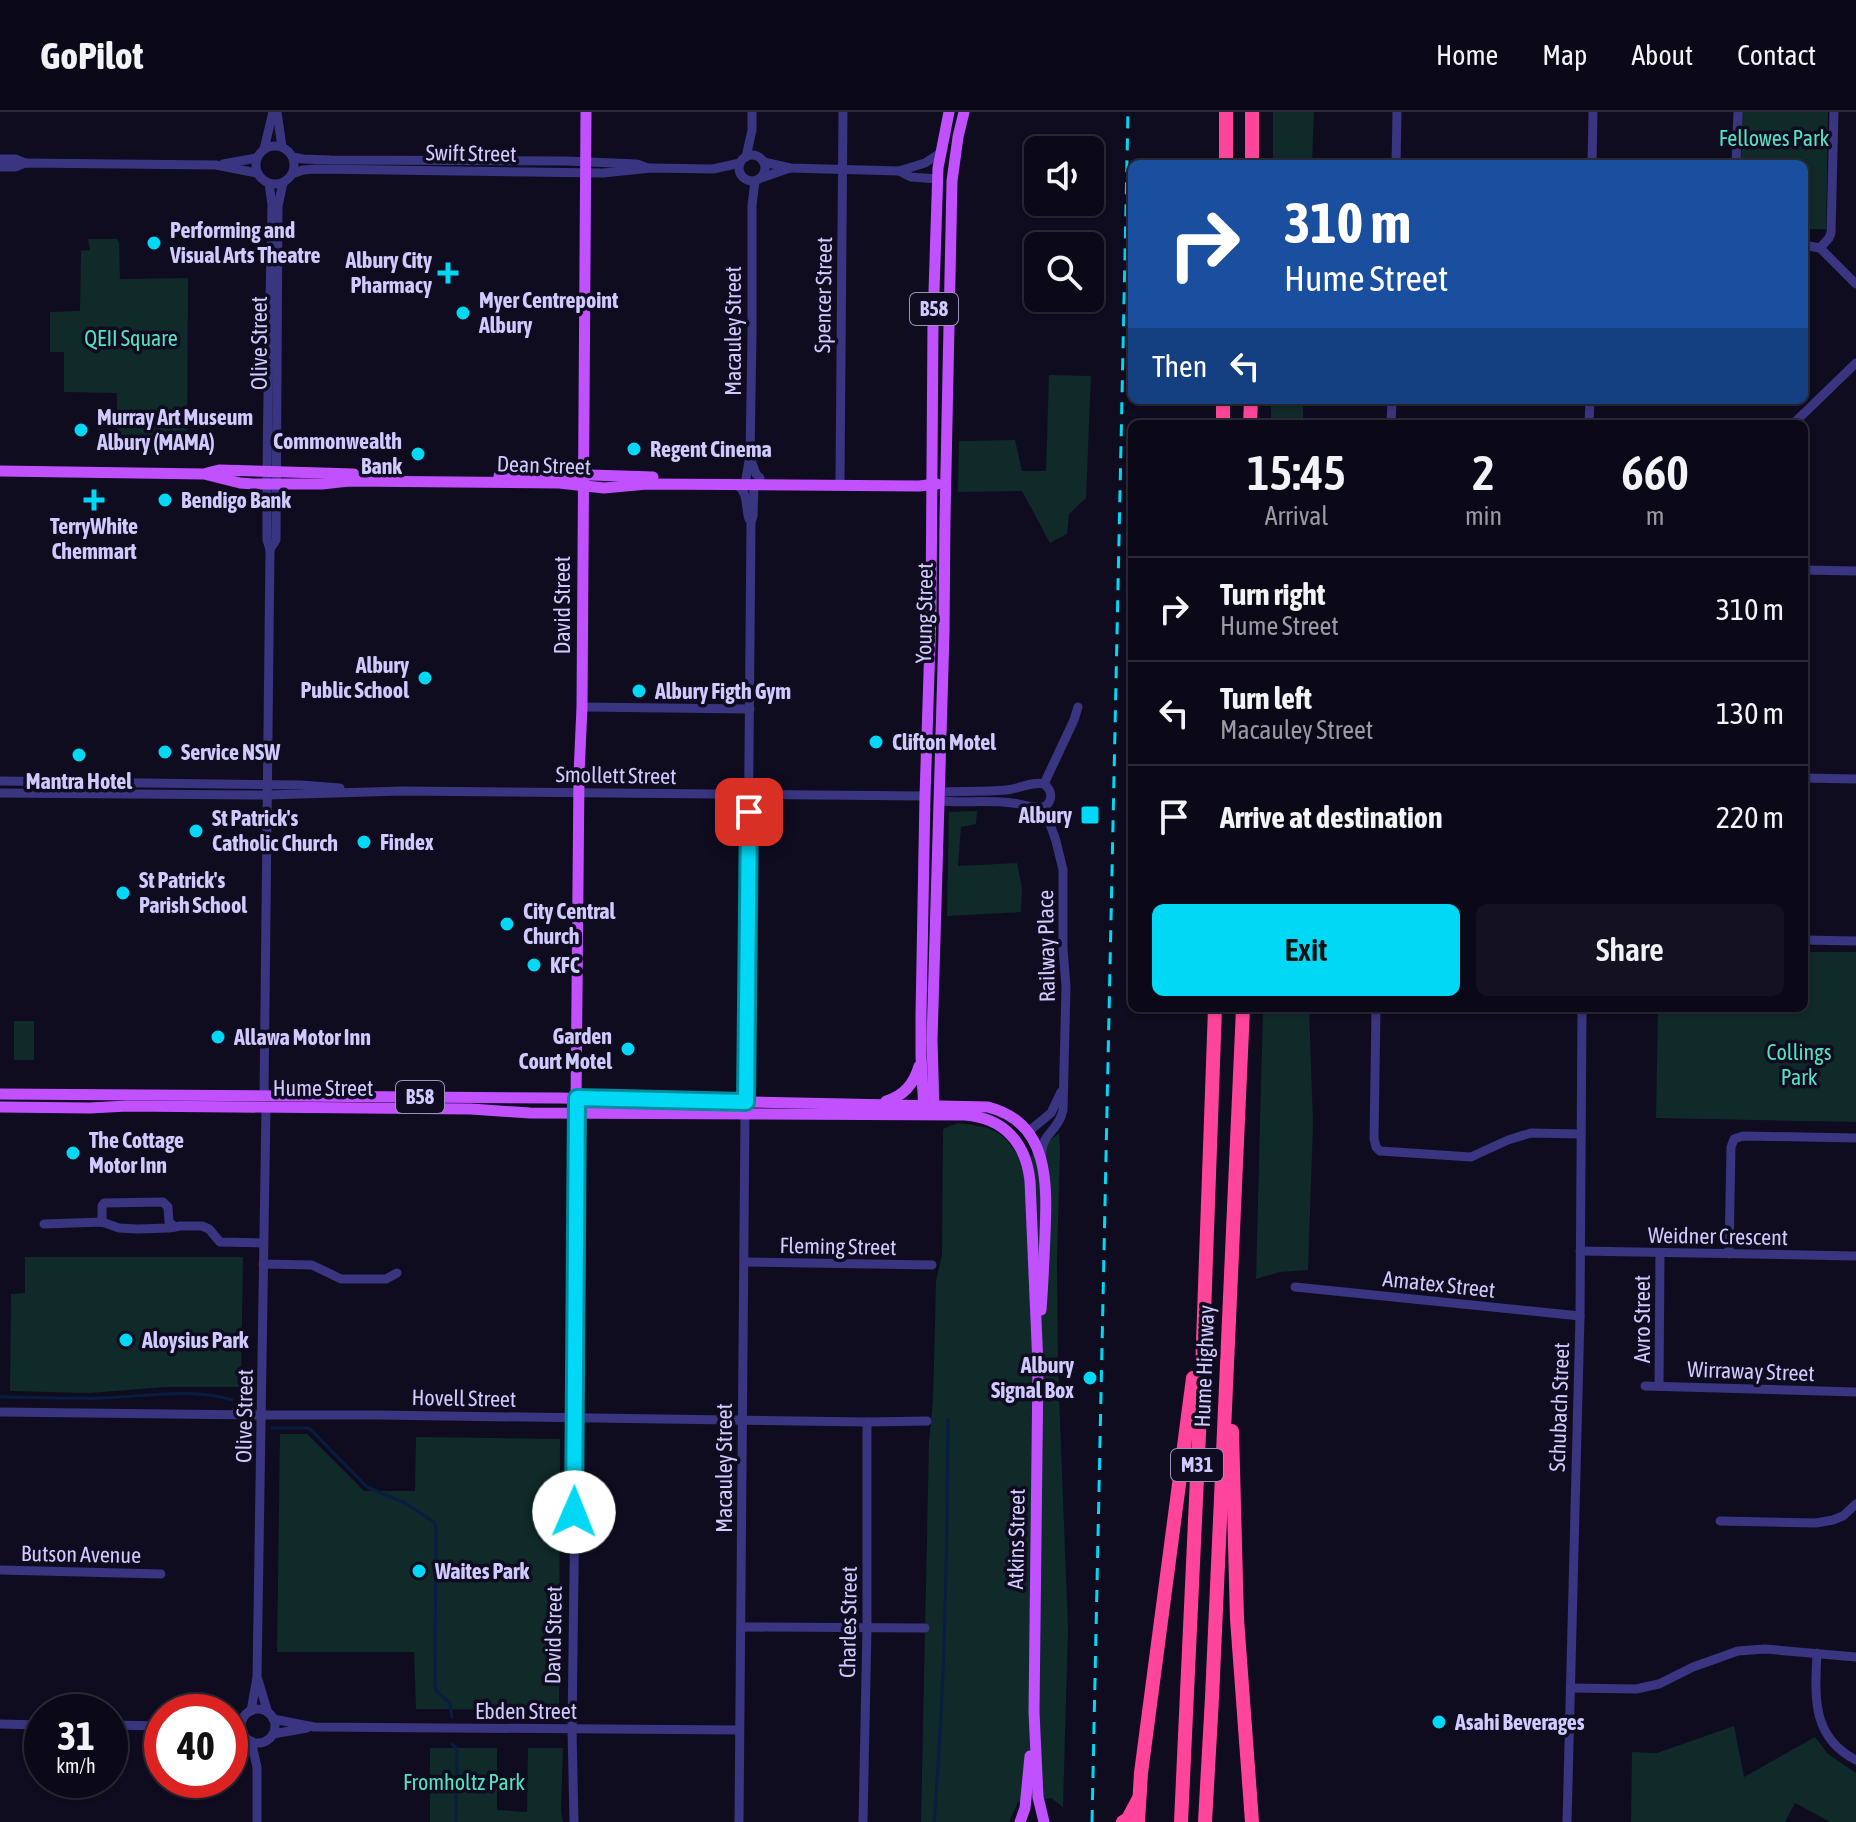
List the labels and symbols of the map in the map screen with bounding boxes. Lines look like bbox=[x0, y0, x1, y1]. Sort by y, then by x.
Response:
park label: Fellowes Park bbox=[1719, 125, 1830, 151]
street label: Swift Street bbox=[425, 139, 517, 167]
place label: Performing and Visual Arts Theatre bbox=[169, 217, 320, 268]
marker: Performing and Visual Arts Theatre bbox=[145, 234, 163, 252]
street label: Spencer Street bbox=[809, 237, 837, 353]
place label: Albury City Pharmacy bbox=[344, 247, 432, 298]
marker: Albury City Pharmacy bbox=[439, 264, 457, 282]
street label: Macauley Street bbox=[720, 266, 746, 396]
place label: Myer Centrepoint Albury bbox=[478, 287, 619, 338]
road number: B58 bbox=[910, 293, 958, 325]
street label: Olive Street bbox=[246, 296, 272, 390]
marker: Myer Centrepoint Albury bbox=[454, 304, 472, 322]
park label: QEII Square bbox=[84, 325, 178, 351]
place label: Murray Art Museum Albury (MAMA) bbox=[96, 404, 253, 455]
marker: Murray Art Museum Albury (MAMA) bbox=[72, 421, 90, 439]
place label: Commonwealth Bank bbox=[273, 428, 402, 479]
place label: Regent Cinema bbox=[650, 436, 772, 462]
marker: Regent Cinema bbox=[625, 440, 643, 458]
marker: Commonwealth Bank bbox=[409, 445, 427, 463]
street label: Dean Street bbox=[496, 450, 592, 480]
place label: Bendigo Bank bbox=[181, 487, 291, 513]
marker: TerryWhite Chemmart bbox=[85, 491, 103, 509]
marker: Bendigo Bank bbox=[156, 491, 174, 509]
place label: TerryWhite Chemmart bbox=[50, 513, 138, 564]
street label: David Street bbox=[549, 556, 575, 654]
street label: Young Street bbox=[910, 562, 938, 664]
place label: Albury Public School bbox=[301, 652, 410, 703]
marker: Albury Public School bbox=[416, 669, 434, 687]
place label: Albury Figth Gym bbox=[654, 678, 791, 704]
marker: Albury Figth Gym bbox=[630, 682, 648, 700]
place label: Clifton Motel bbox=[892, 729, 997, 755]
marker: Clifton Motel bbox=[867, 733, 885, 751]
place label: Service NSW bbox=[181, 739, 281, 765]
marker: Service NSW bbox=[156, 743, 174, 761]
marker: Mantra Hotel bbox=[70, 746, 88, 764]
street label: Smollett Street bbox=[555, 761, 677, 789]
place label: Mantra Hotel bbox=[26, 768, 133, 794]
pin bbox=[715, 778, 783, 846]
place label: Albury bbox=[1018, 802, 1072, 828]
marker: Albury bbox=[1079, 804, 1101, 826]
place label: St Patrick's Catholic Church bbox=[212, 805, 338, 856]
marker: St Patrick's Catholic Church bbox=[187, 822, 205, 840]
place label: Findex bbox=[380, 829, 434, 855]
marker: Findex bbox=[355, 833, 373, 851]
place label: St Patrick's Parish School bbox=[139, 867, 248, 918]
marker: St Patrick's Parish School bbox=[114, 884, 132, 902]
street label: Railway Place bbox=[1032, 890, 1060, 1002]
place label: City Central Church bbox=[523, 898, 617, 949]
marker: City Central Church bbox=[498, 915, 516, 933]
place label: KFC bbox=[550, 952, 580, 978]
marker: KFC bbox=[525, 956, 543, 974]
place label: Garden Court Motel bbox=[518, 1023, 613, 1074]
place label: Allawa Motor Inn bbox=[233, 1024, 371, 1050]
marker: Allawa Motor Inn bbox=[209, 1028, 227, 1046]
park label: Collings Park bbox=[1767, 1039, 1832, 1090]
marker: Garden Court Motel bbox=[619, 1040, 637, 1058]
street label: Hume Street bbox=[273, 1075, 373, 1101]
road number: B58 bbox=[396, 1081, 444, 1113]
place label: The Cottage Motor Inn bbox=[89, 1127, 184, 1178]
marker: The Cottage Motor Inn bbox=[64, 1144, 82, 1162]
street label: Weidner Crescent bbox=[1648, 1222, 1788, 1250]
street label: Fleming Street bbox=[779, 1232, 897, 1260]
street label: Amatex Street bbox=[1381, 1265, 1497, 1303]
street label: Avro Street bbox=[1629, 1275, 1655, 1363]
street label: Hume Highway bbox=[1189, 1304, 1219, 1428]
place label: Aloysius Park bbox=[141, 1327, 249, 1353]
marker: Aloysius Park bbox=[117, 1331, 135, 1349]
street label: Schubach Street bbox=[1544, 1342, 1574, 1472]
place label: Albury Signal Box bbox=[991, 1352, 1074, 1403]
street label: Wirraway Street bbox=[1687, 1356, 1815, 1386]
street label: Olive Street bbox=[230, 1369, 258, 1463]
marker: Albury Signal Box bbox=[1081, 1369, 1099, 1387]
street label: Hovell Street bbox=[411, 1384, 517, 1412]
street label: Macauley Street bbox=[711, 1403, 737, 1533]
road number: M31 bbox=[1171, 1449, 1223, 1481]
position arrow bbox=[532, 1470, 616, 1554]
street label: Atkins Street bbox=[1002, 1488, 1030, 1590]
street label: Butson Avenue bbox=[21, 1540, 141, 1568]
place label: Waites Park bbox=[434, 1558, 530, 1584]
marker: Waites Park bbox=[410, 1562, 428, 1580]
street label: Charles Street bbox=[834, 1566, 862, 1678]
street label: David Street bbox=[539, 1586, 567, 1684]
speed limit sign: 40 bbox=[144, 1694, 248, 1798]
street label: Ebden Street bbox=[475, 1698, 577, 1724]
place label: Asahi Beverages bbox=[1454, 1709, 1585, 1735]
marker: Asahi Beverages bbox=[1430, 1713, 1448, 1731]
park label: Fromholtz Park bbox=[403, 1769, 525, 1795]

